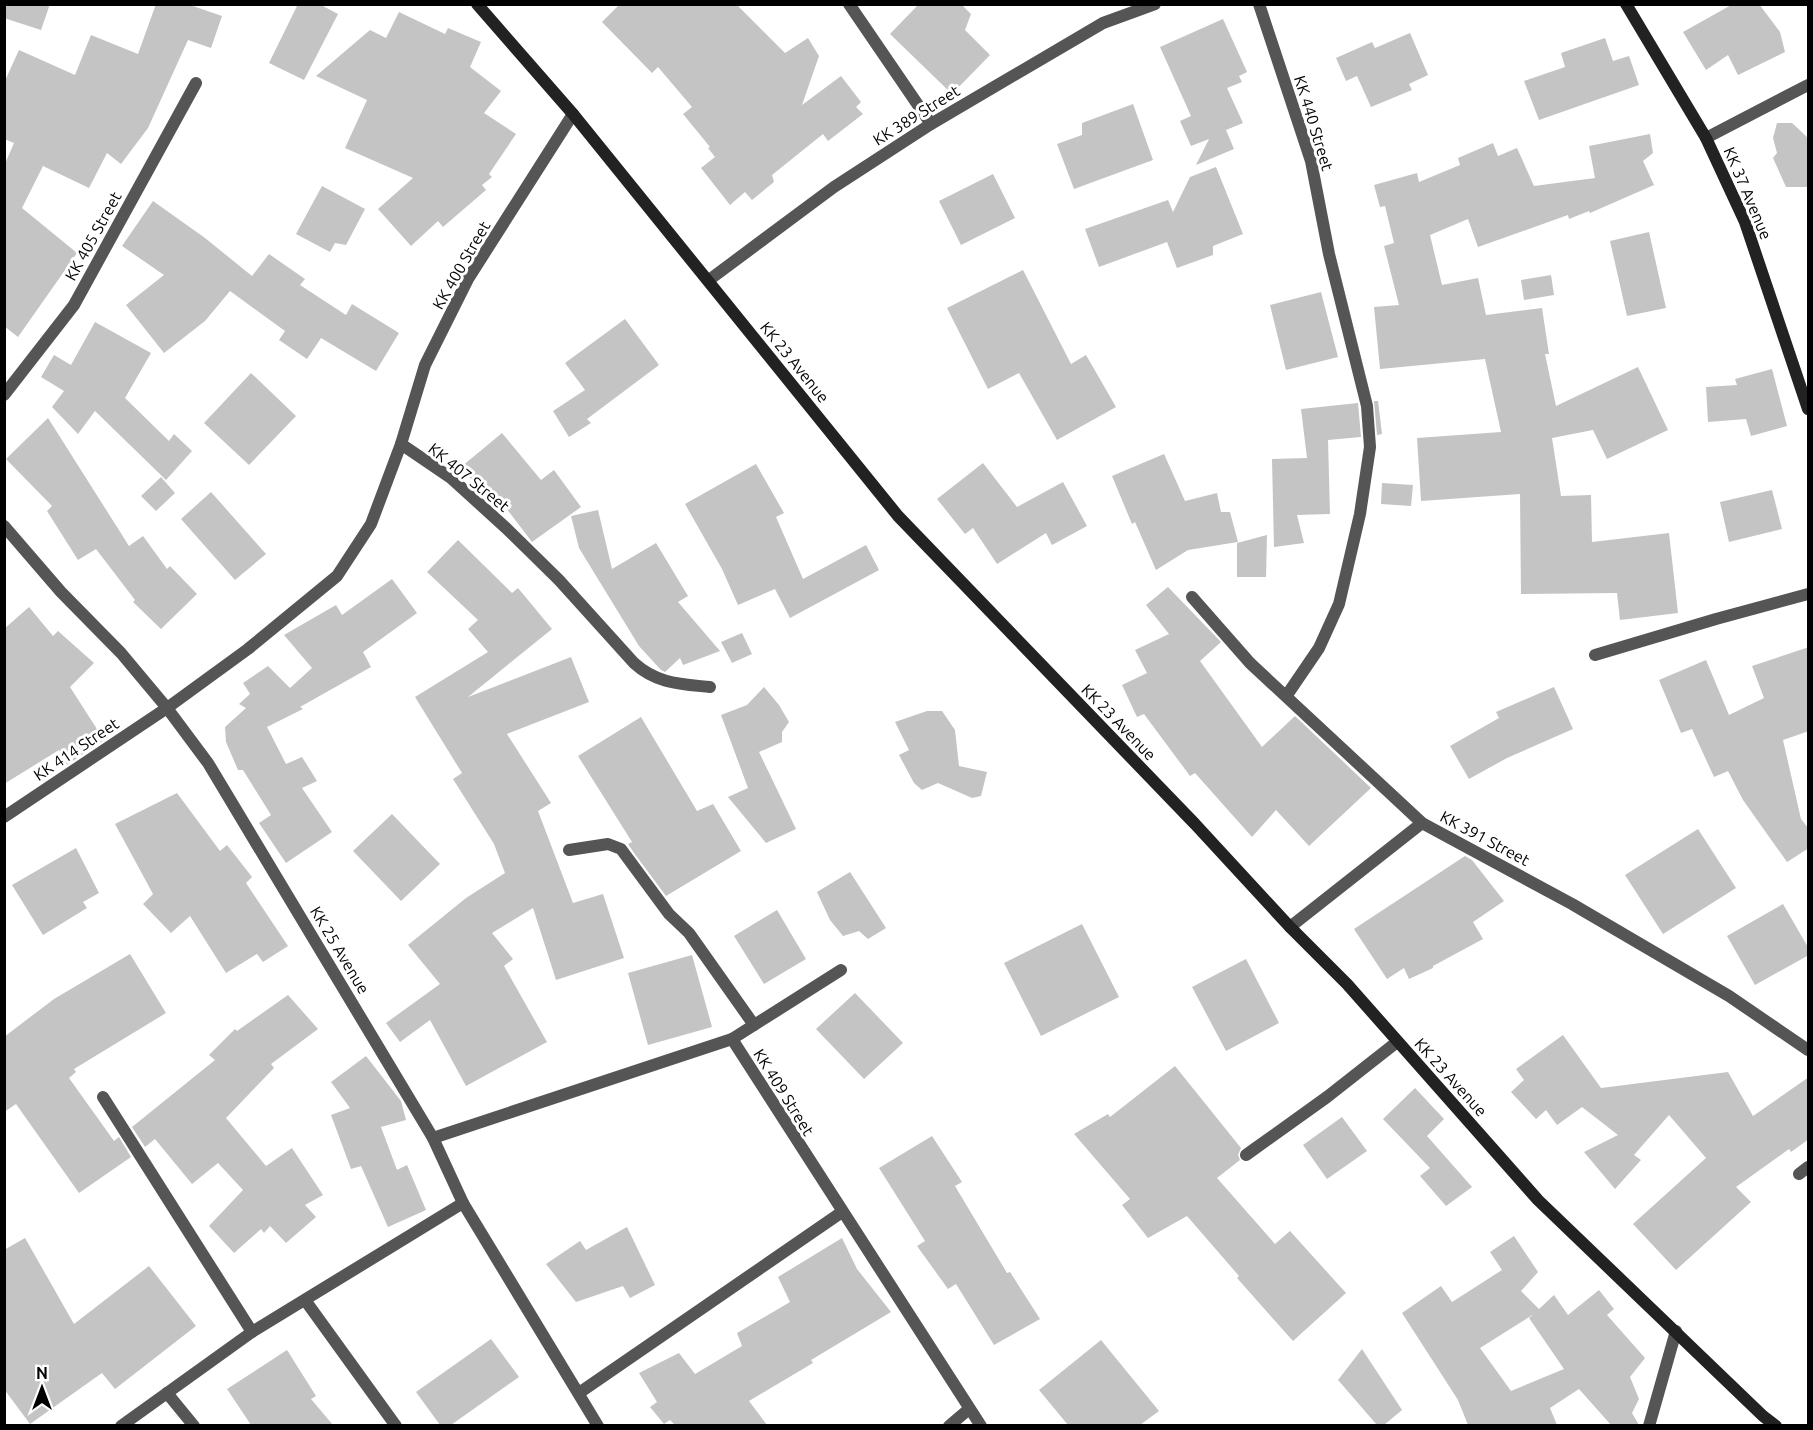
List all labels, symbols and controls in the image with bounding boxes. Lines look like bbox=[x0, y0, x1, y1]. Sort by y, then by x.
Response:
street label: KK 440 Street bbox=[1291, 73, 1337, 173]
street label: KK 389 Street bbox=[869, 81, 963, 149]
street label: KK 37 Avenue bbox=[1720, 144, 1776, 242]
street label: KK 405 Street bbox=[61, 188, 125, 283]
street label: KK 400 Street bbox=[429, 217, 494, 312]
street label: KK 23 Avenue bbox=[757, 318, 833, 406]
street label: KK 407 Street bbox=[425, 439, 514, 515]
street label: KK 23 Avenue bbox=[1078, 680, 1160, 764]
street label: KK 414 Street bbox=[30, 714, 122, 784]
street label: KK 391 Street bbox=[1437, 807, 1533, 869]
street label: KK 25 Avenue bbox=[307, 903, 373, 997]
street label: KK 23 Avenue bbox=[1411, 1034, 1491, 1120]
street label: KK 409 Street bbox=[750, 1045, 818, 1139]
north arrow bbox=[12, 1358, 72, 1418]
text: N bbox=[36, 1364, 48, 1382]

